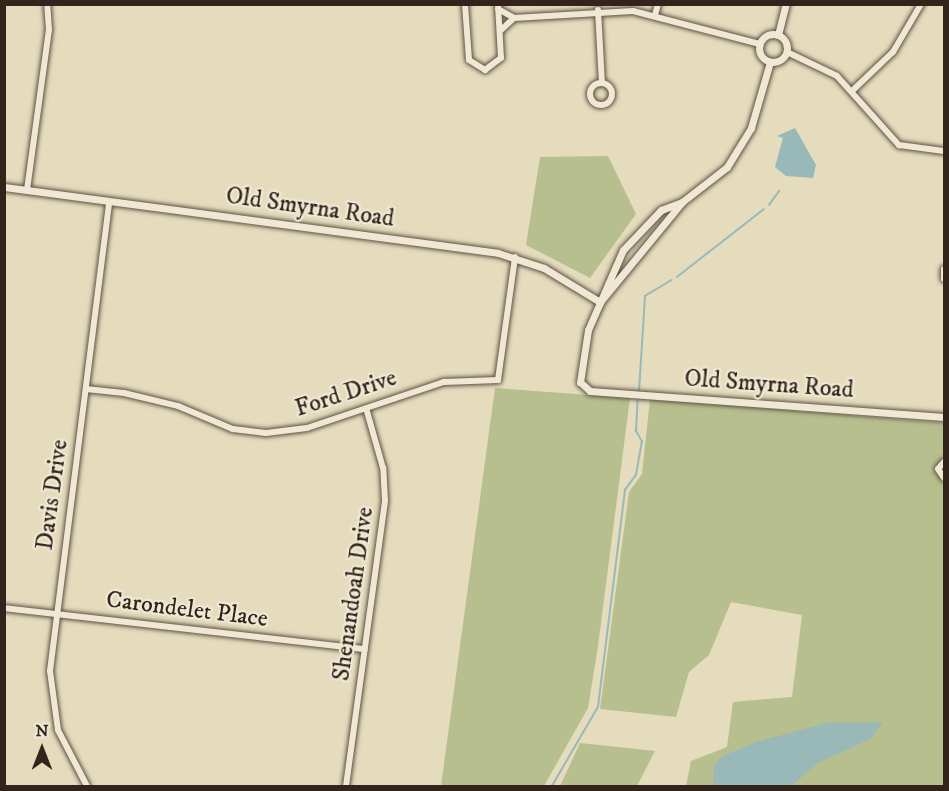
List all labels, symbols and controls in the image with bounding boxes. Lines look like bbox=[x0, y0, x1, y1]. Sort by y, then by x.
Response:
street label: Old Smyrna Road bbox=[224, 182, 396, 234]
street label: Ford Drive bbox=[292, 364, 400, 424]
street label: Old Smyrna Road bbox=[683, 365, 855, 405]
street label: Davis Drive bbox=[31, 438, 75, 552]
street label: Shenandoah Drive bbox=[328, 505, 380, 683]
street label: Carondelet Place bbox=[105, 586, 269, 634]
north arrow bbox=[12, 719, 72, 779]
text: N bbox=[35, 721, 49, 741]

